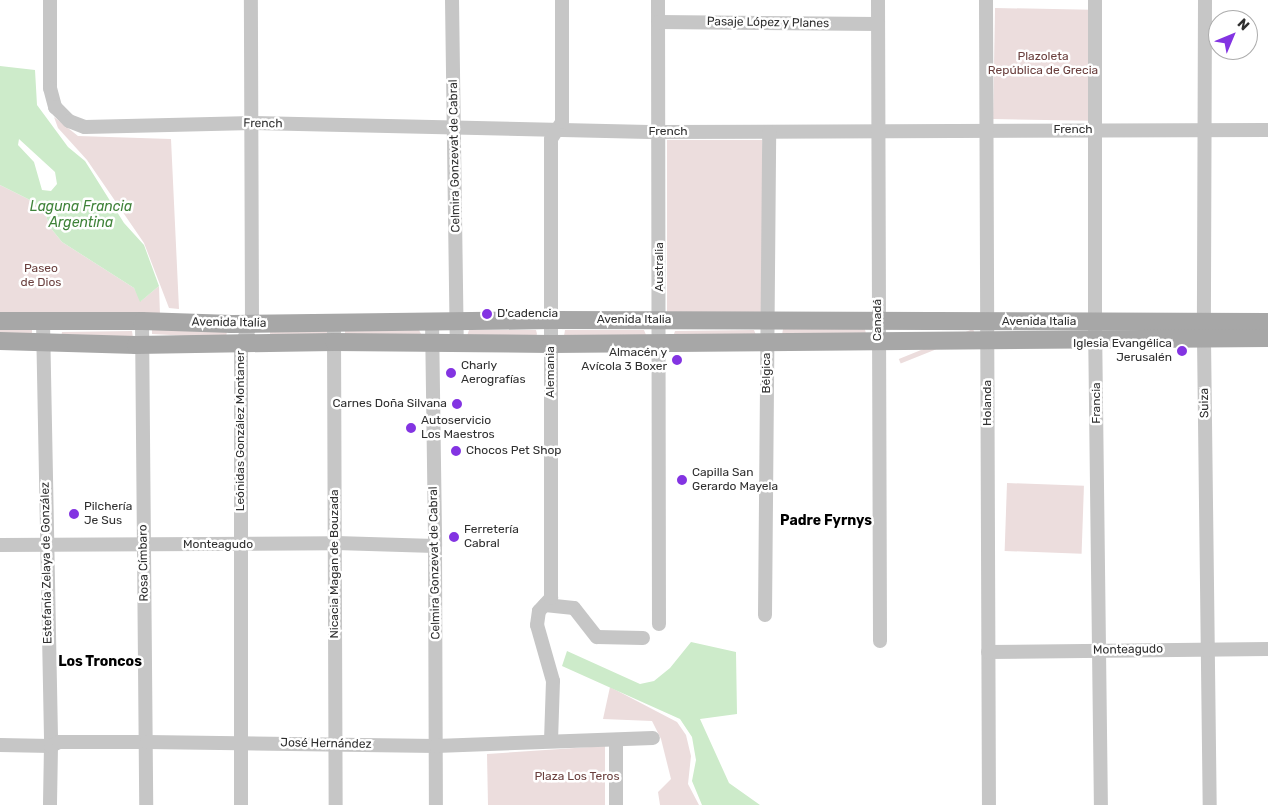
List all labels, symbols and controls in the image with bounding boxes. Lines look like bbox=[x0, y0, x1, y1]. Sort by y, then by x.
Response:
north arrow bbox=[1208, 10, 1258, 60]
street label: Pasaje López y Planes bbox=[706, 15, 830, 31]
text: N bbox=[1234, 15, 1253, 34]
park label: Plazoleta República de Grecia bbox=[988, 50, 1098, 78]
street label: Celmira Gonzevat de Cabral bbox=[446, 79, 464, 233]
street label: French bbox=[243, 116, 283, 132]
street label: French bbox=[1053, 123, 1093, 137]
street label: French bbox=[648, 125, 688, 139]
water label: Laguna Francia Argentina bbox=[30, 199, 132, 232]
street label: Australia bbox=[653, 242, 667, 292]
park label: Paseo de Dios bbox=[21, 262, 61, 290]
street label: Canadá bbox=[871, 299, 885, 341]
place label: D'cadencia bbox=[497, 307, 558, 321]
marker: D'cadencia bbox=[481, 308, 493, 320]
street label: Avenida Italia bbox=[597, 313, 671, 327]
street label: Avenida Italia bbox=[192, 315, 266, 331]
street label: Avenida Italia bbox=[1002, 315, 1076, 329]
place label: Iglesia Evangélica Jerusalén bbox=[1073, 337, 1172, 365]
marker: Iglesia Evangélica Jerusalén bbox=[1176, 345, 1188, 357]
street label: Alemania bbox=[544, 346, 558, 398]
place label: Almacén y Avícola 3 Boxer bbox=[581, 346, 667, 374]
street label: Leónidas González Montaner bbox=[234, 351, 248, 511]
street label: Bélgica bbox=[760, 353, 774, 393]
marker: Almacén y Avícola 3 Boxer bbox=[671, 354, 683, 366]
place label: Charly Aerografías bbox=[461, 359, 526, 387]
marker: Charly Aerografías bbox=[445, 367, 457, 379]
street label: Holanda bbox=[981, 380, 995, 426]
street label: Francia bbox=[1090, 382, 1104, 424]
street label: Suiza bbox=[1198, 388, 1212, 418]
place label: Carnes Doña Silvana bbox=[333, 397, 447, 411]
marker: Carnes Doña Silvana bbox=[451, 398, 463, 410]
place label: Autoservicio Los Maestros bbox=[421, 414, 495, 442]
marker: Autoservicio Los Maestros bbox=[405, 422, 417, 434]
place label: Chocos Pet Shop bbox=[466, 444, 562, 458]
marker: Chocos Pet Shop bbox=[450, 445, 462, 457]
place label: Capilla San Gerardo Mayela bbox=[692, 466, 778, 494]
marker: Capilla San Gerardo Mayela bbox=[676, 474, 688, 486]
street label: Estefanía Zelaya de González bbox=[38, 482, 56, 644]
street label: Celmira Gonzevat de Cabral bbox=[426, 486, 444, 640]
street label: Nicacia Magan de Bouzada bbox=[328, 489, 342, 639]
place label: Pilchería Je Sus bbox=[84, 500, 132, 528]
marker: Pilchería Je Sus bbox=[68, 508, 80, 520]
district label: Padre Fyrnys bbox=[780, 513, 872, 529]
place label: Ferretería Cabral bbox=[464, 523, 519, 551]
street label: Rosa Címbaro bbox=[136, 524, 152, 602]
marker: Ferretería Cabral bbox=[448, 531, 460, 543]
street label: Monteagudo bbox=[183, 538, 253, 552]
street label: Monteagudo bbox=[1093, 642, 1163, 658]
district label: Los Troncos bbox=[58, 654, 142, 670]
street label: José Hernández bbox=[280, 736, 372, 752]
park label: Plaza Los Teros bbox=[534, 770, 620, 784]

